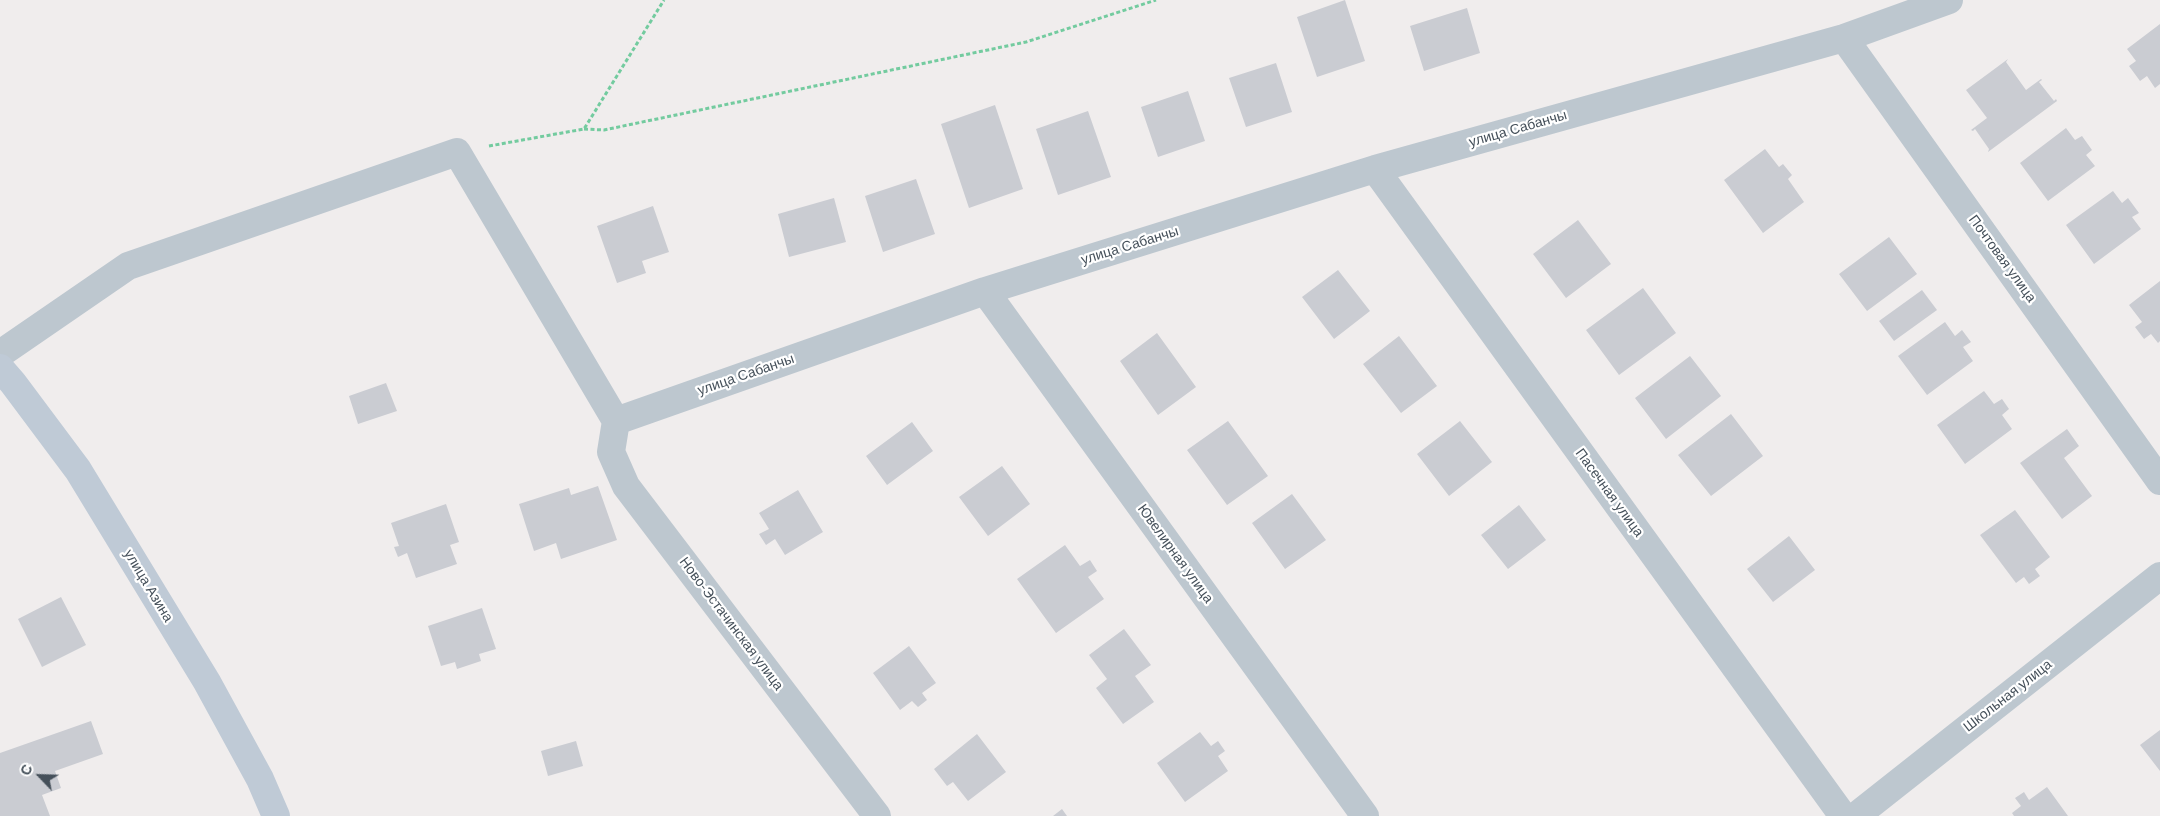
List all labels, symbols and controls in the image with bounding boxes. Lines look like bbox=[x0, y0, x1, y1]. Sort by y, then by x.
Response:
street label: улица Сабанчы bbox=[1467, 107, 1569, 151]
street label: Почтовая улица bbox=[1965, 212, 2039, 306]
street label: улица Сабанчы bbox=[1079, 223, 1181, 269]
street label: улица Сабанчы bbox=[696, 351, 796, 399]
street label: Пасечная улица bbox=[1571, 446, 1647, 540]
street label: Ювелирная улица bbox=[1134, 501, 1216, 607]
street label: улица Азина bbox=[120, 547, 176, 625]
street label: Ново-Эстачинская улица bbox=[675, 554, 787, 694]
street label: Школьная улица bbox=[1960, 656, 2056, 736]
north arrow bbox=[15, 751, 65, 801]
text: С bbox=[17, 762, 36, 778]

